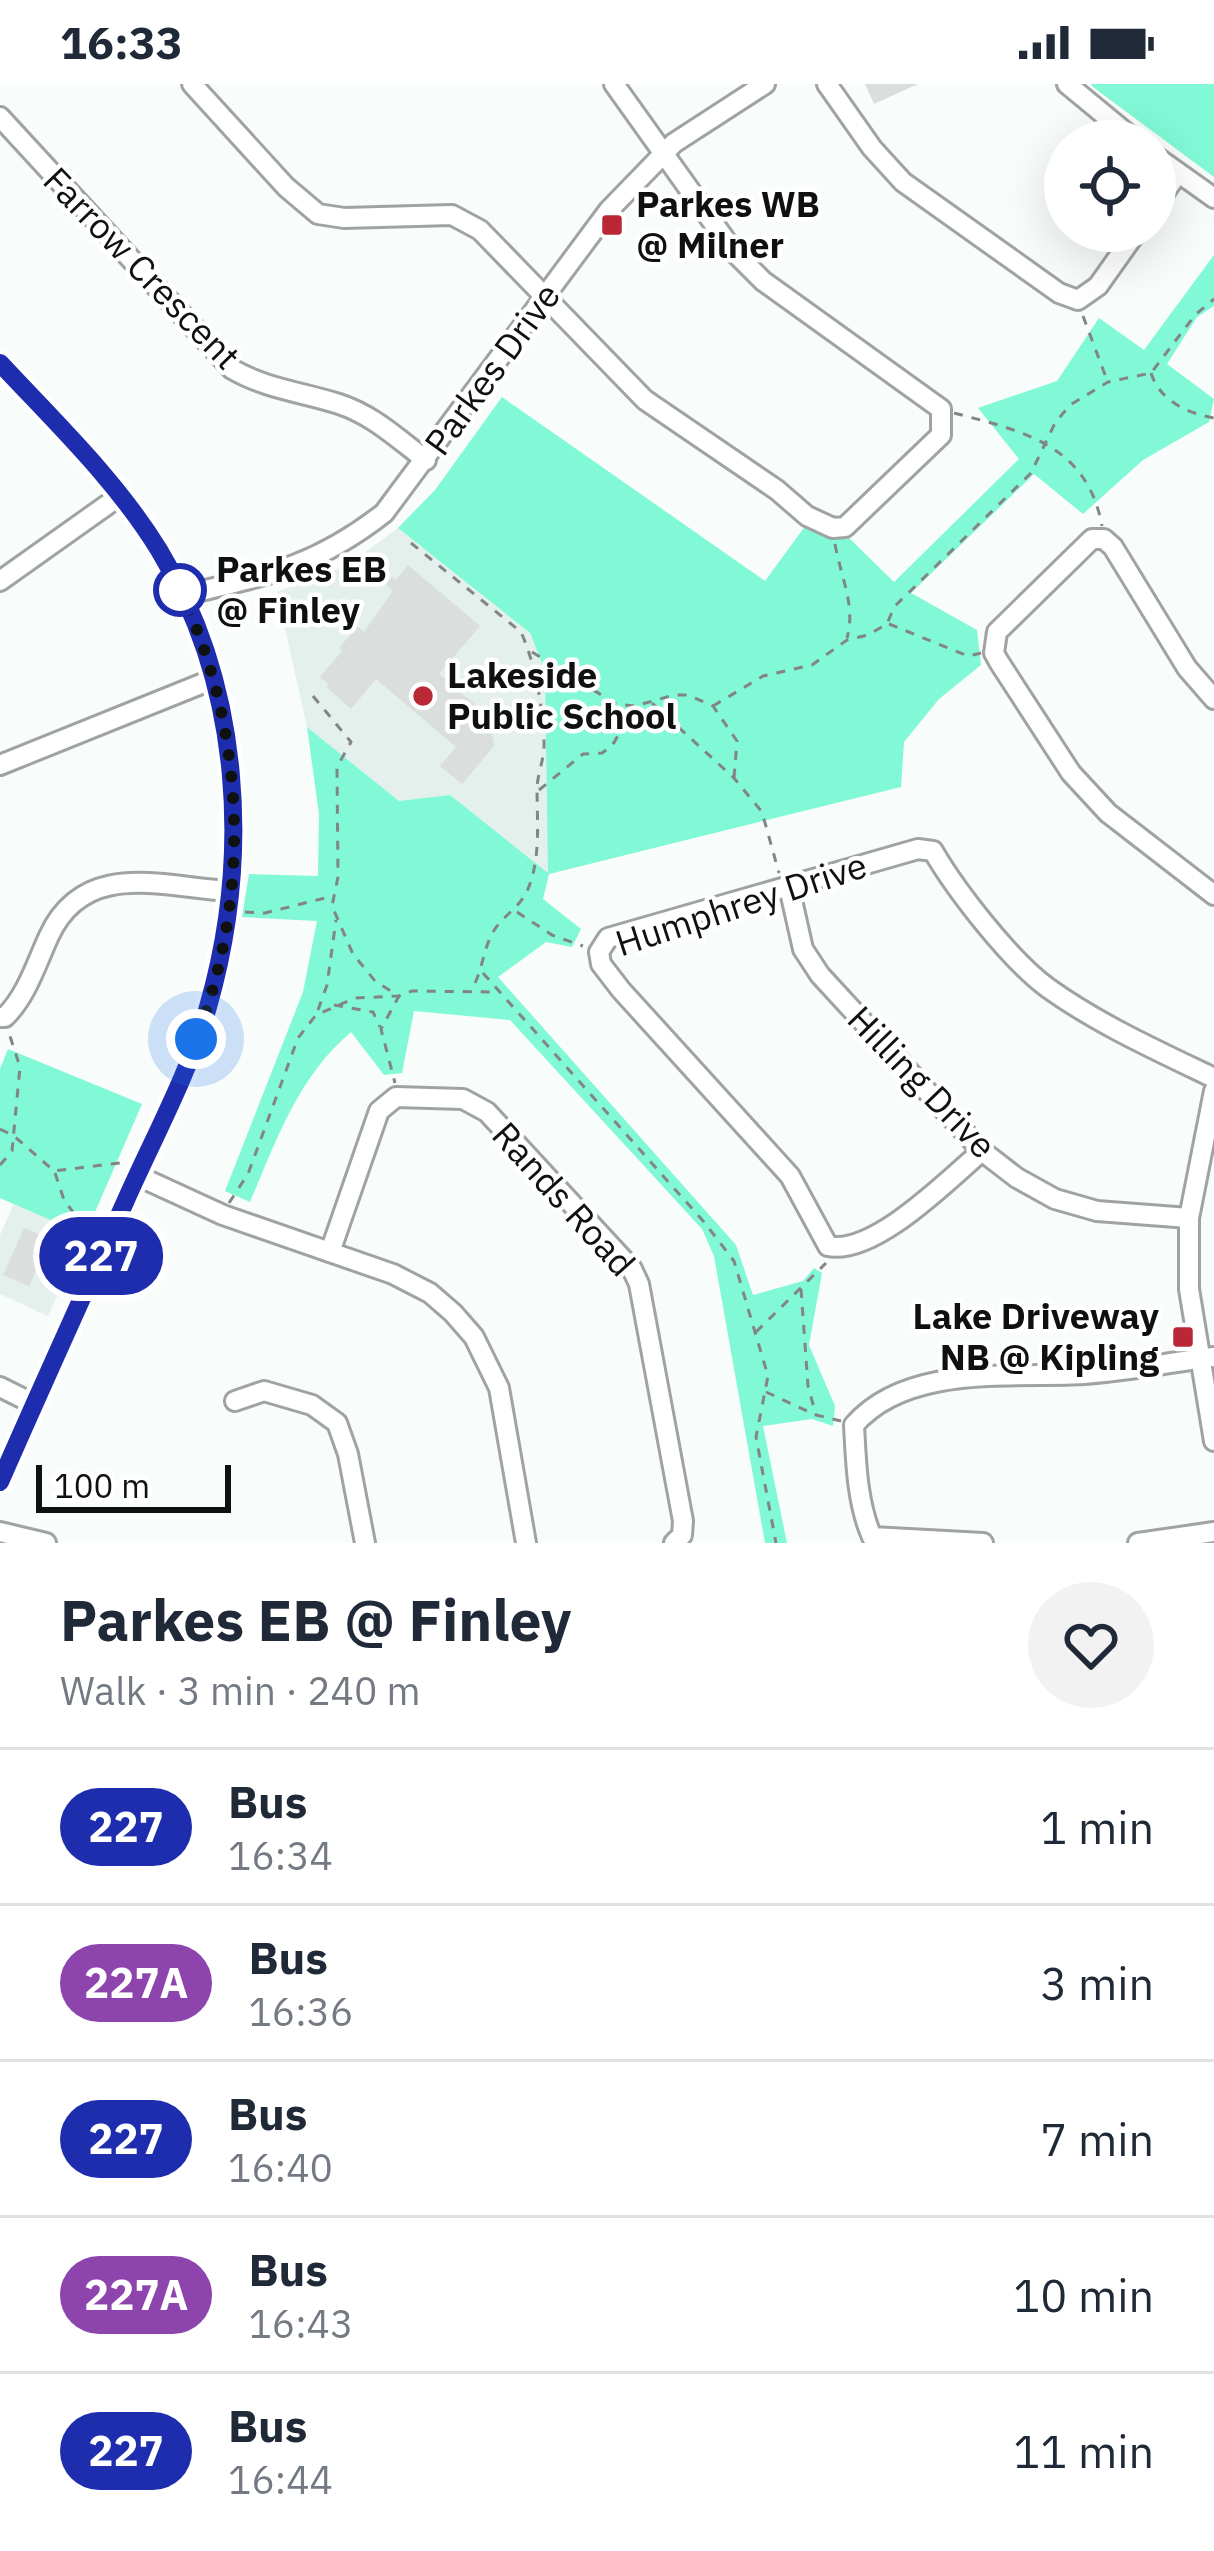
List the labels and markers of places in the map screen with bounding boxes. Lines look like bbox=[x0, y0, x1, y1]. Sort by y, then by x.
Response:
place label: Parkes WB @ Milner bbox=[636, 180, 820, 268]
marker: Parkes WB @ Milner bbox=[599, 212, 625, 238]
place label: Parkes EB @ Finley bbox=[216, 545, 387, 633]
marker: Parkes EB @ Finley bbox=[155, 565, 205, 615]
place label: Lakeside Public School bbox=[447, 651, 676, 739]
marker: Lakeside Public School bbox=[410, 683, 436, 709]
place label: Lake Driveway NB @ Kipling bbox=[913, 1292, 1160, 1380]
marker: Lake Driveway NB @ Kipling bbox=[1170, 1324, 1196, 1350]

